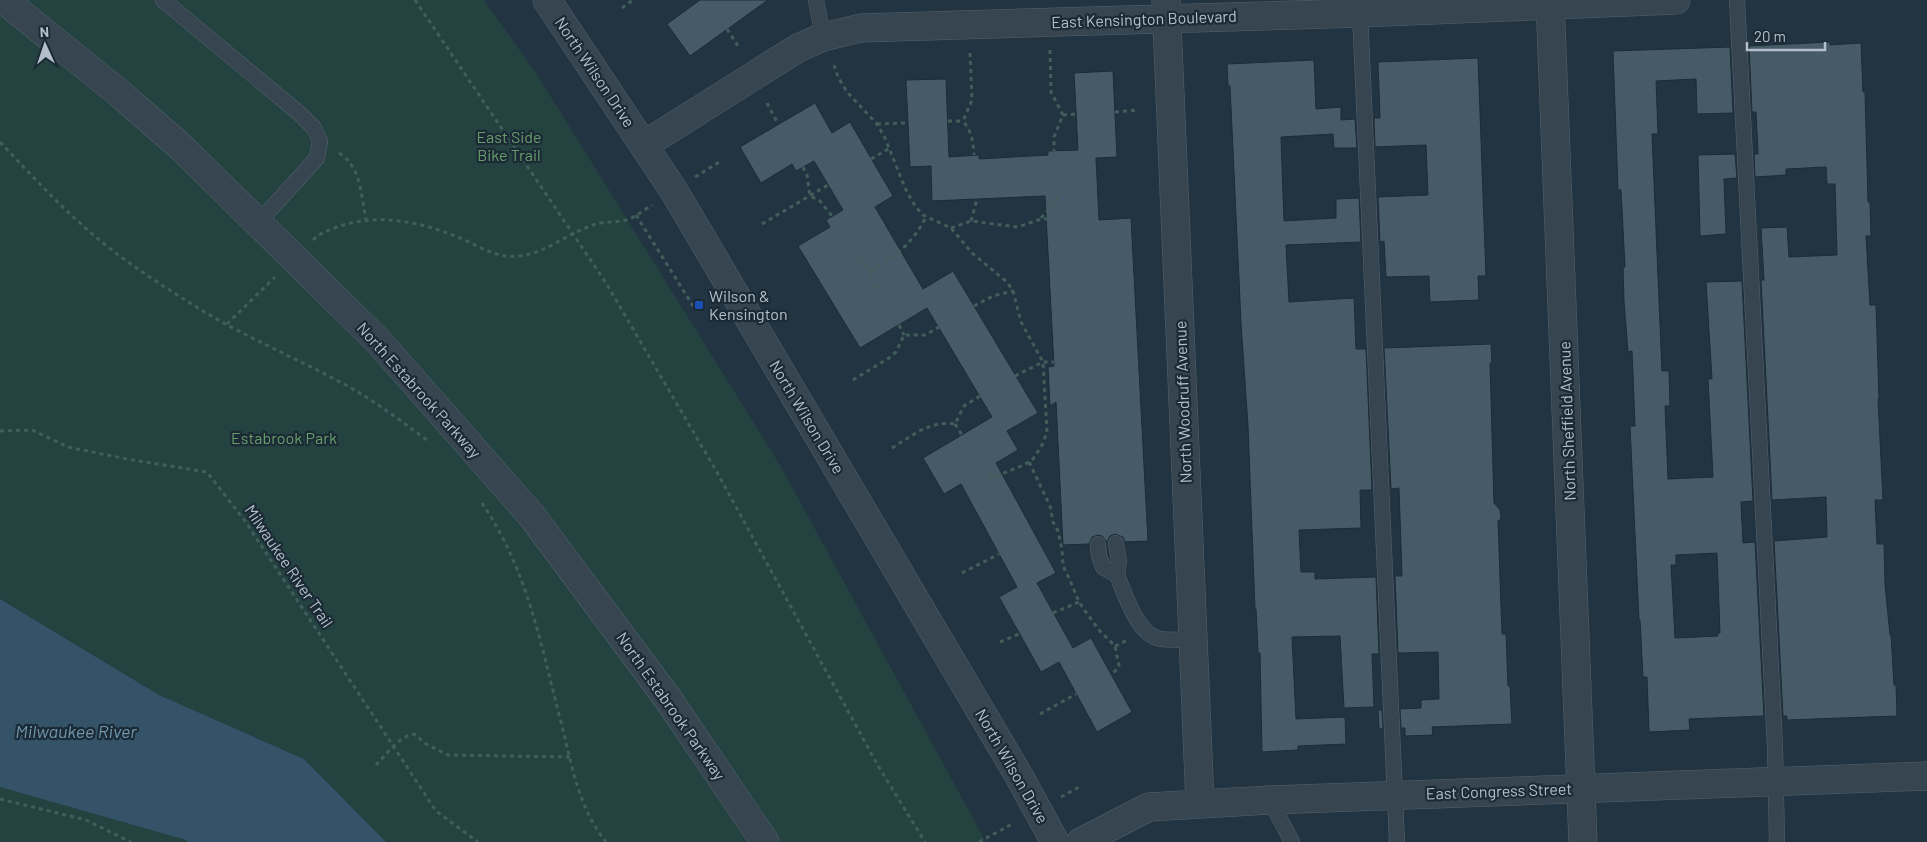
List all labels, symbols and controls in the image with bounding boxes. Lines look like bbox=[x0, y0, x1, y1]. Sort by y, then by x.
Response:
street label: East Kensington Boulevard bbox=[1051, 6, 1237, 31]
street label: North Wilson Drive bbox=[551, 13, 639, 130]
north arrow bbox=[20, 20, 70, 70]
scale bar bbox=[1747, 20, 1824, 52]
text: N bbox=[39, 23, 49, 40]
text: 20 m bbox=[1754, 27, 1786, 45]
park label: East Side Bike Trail bbox=[476, 127, 542, 164]
place label: Wilson & Kensington bbox=[709, 286, 788, 323]
marker: Wilson & Kensington bbox=[693, 299, 705, 311]
street label: North Estabrook Parkway bbox=[353, 318, 486, 462]
street label: North Woodruff Avenue bbox=[1170, 320, 1195, 484]
street label: North Sheffield Avenue bbox=[1554, 341, 1579, 501]
street label: North Wilson Drive bbox=[766, 357, 849, 477]
park label: Estabrook Park bbox=[231, 428, 337, 447]
street label: Milwaukee River Trail bbox=[241, 501, 338, 631]
street label: North Estabrook Parkway bbox=[613, 628, 730, 784]
street label: North Wilson Drive bbox=[972, 705, 1053, 826]
water label: Milwaukee River bbox=[15, 720, 137, 742]
street label: East Congress Street bbox=[1426, 778, 1572, 803]

